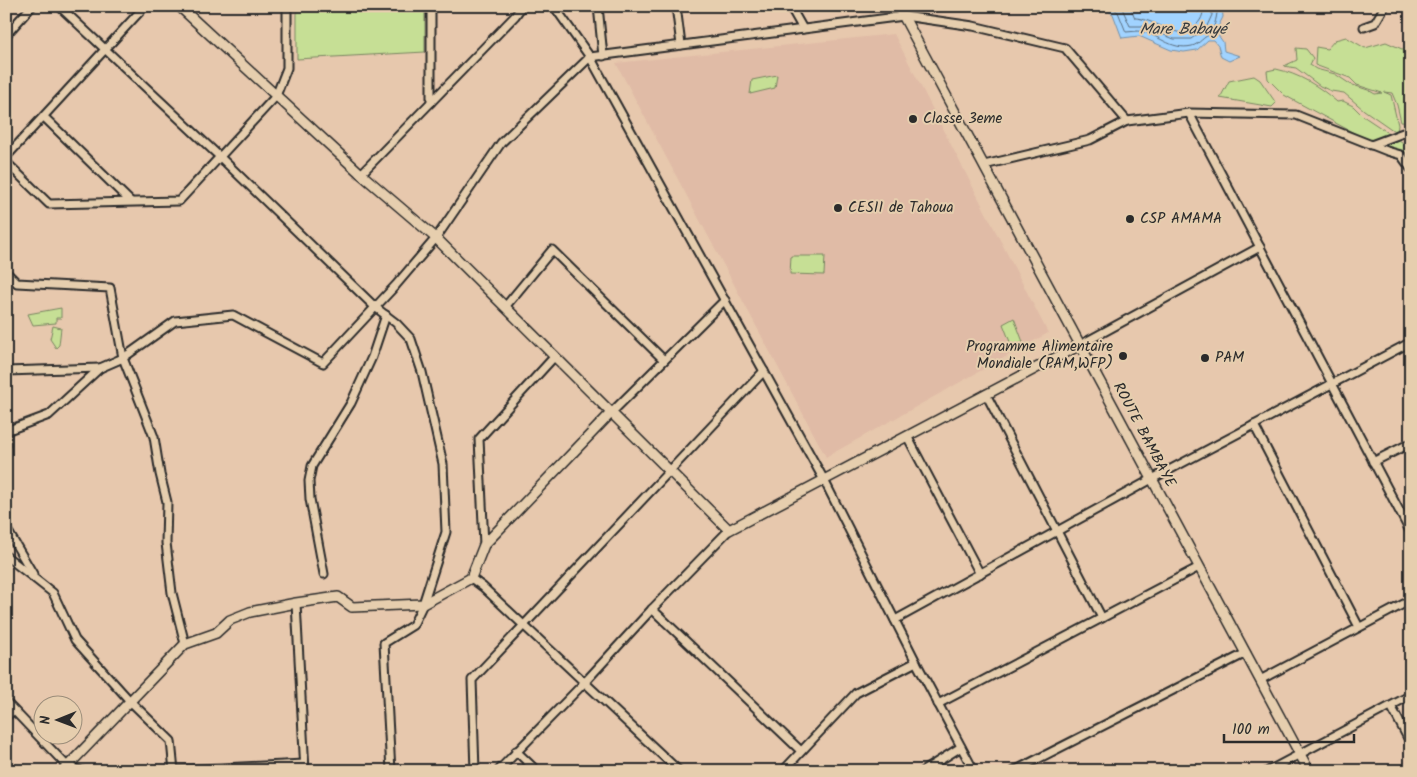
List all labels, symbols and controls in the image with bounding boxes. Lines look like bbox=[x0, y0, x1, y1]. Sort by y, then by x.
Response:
water label: Mare Babayé bbox=[1139, 17, 1231, 42]
place label: Classe 3eme bbox=[923, 107, 1002, 131]
marker: Classe 3eme bbox=[907, 113, 919, 125]
place label: CESII de Tahoua bbox=[848, 196, 953, 220]
marker: CESII de Tahoua bbox=[832, 202, 844, 214]
place label: CSP AMAMA bbox=[1140, 207, 1222, 231]
marker: CSP AMAMA bbox=[1124, 213, 1136, 225]
place label: Programme Alimentaire Mondiale (PAM,WFP) bbox=[966, 335, 1113, 376]
place label: PAM bbox=[1215, 346, 1244, 370]
marker: Programme Alimentaire Mondiale (PAM,WFP) bbox=[1117, 350, 1129, 362]
marker: PAM bbox=[1199, 352, 1211, 364]
street label: ROUTE BAMBAYE bbox=[1106, 378, 1182, 493]
north arrow bbox=[32, 694, 82, 744]
scale bar bbox=[1224, 712, 1354, 744]
text: N bbox=[35, 715, 57, 725]
text: 100 m bbox=[1232, 718, 1270, 742]

